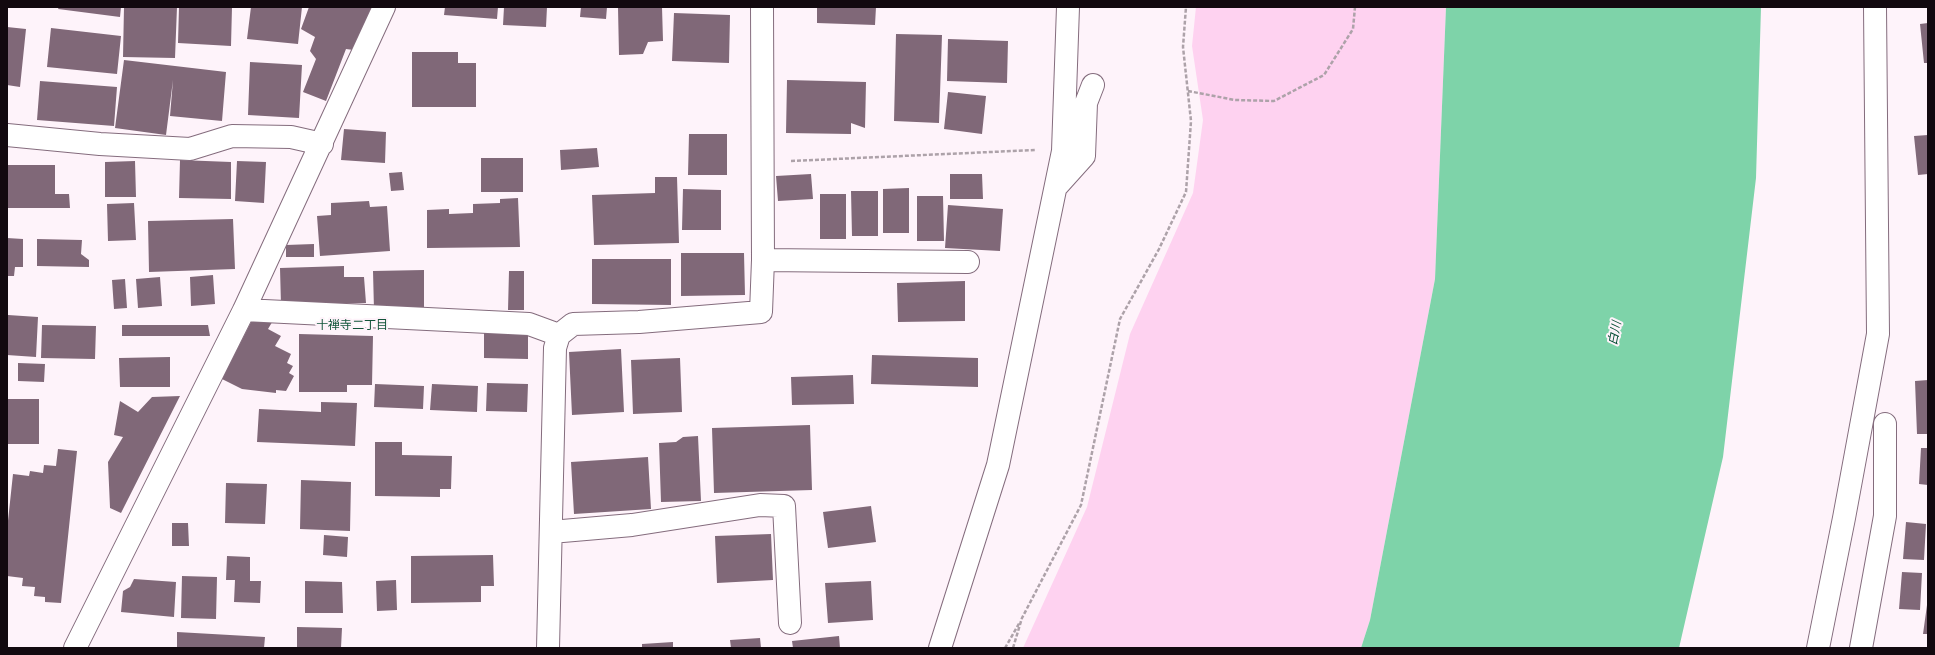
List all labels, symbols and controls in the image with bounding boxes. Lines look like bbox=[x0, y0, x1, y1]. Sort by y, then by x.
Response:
district label: 十禅寺二丁目 bbox=[316, 317, 388, 331]
water label: 白川 bbox=[1605, 320, 1623, 346]

